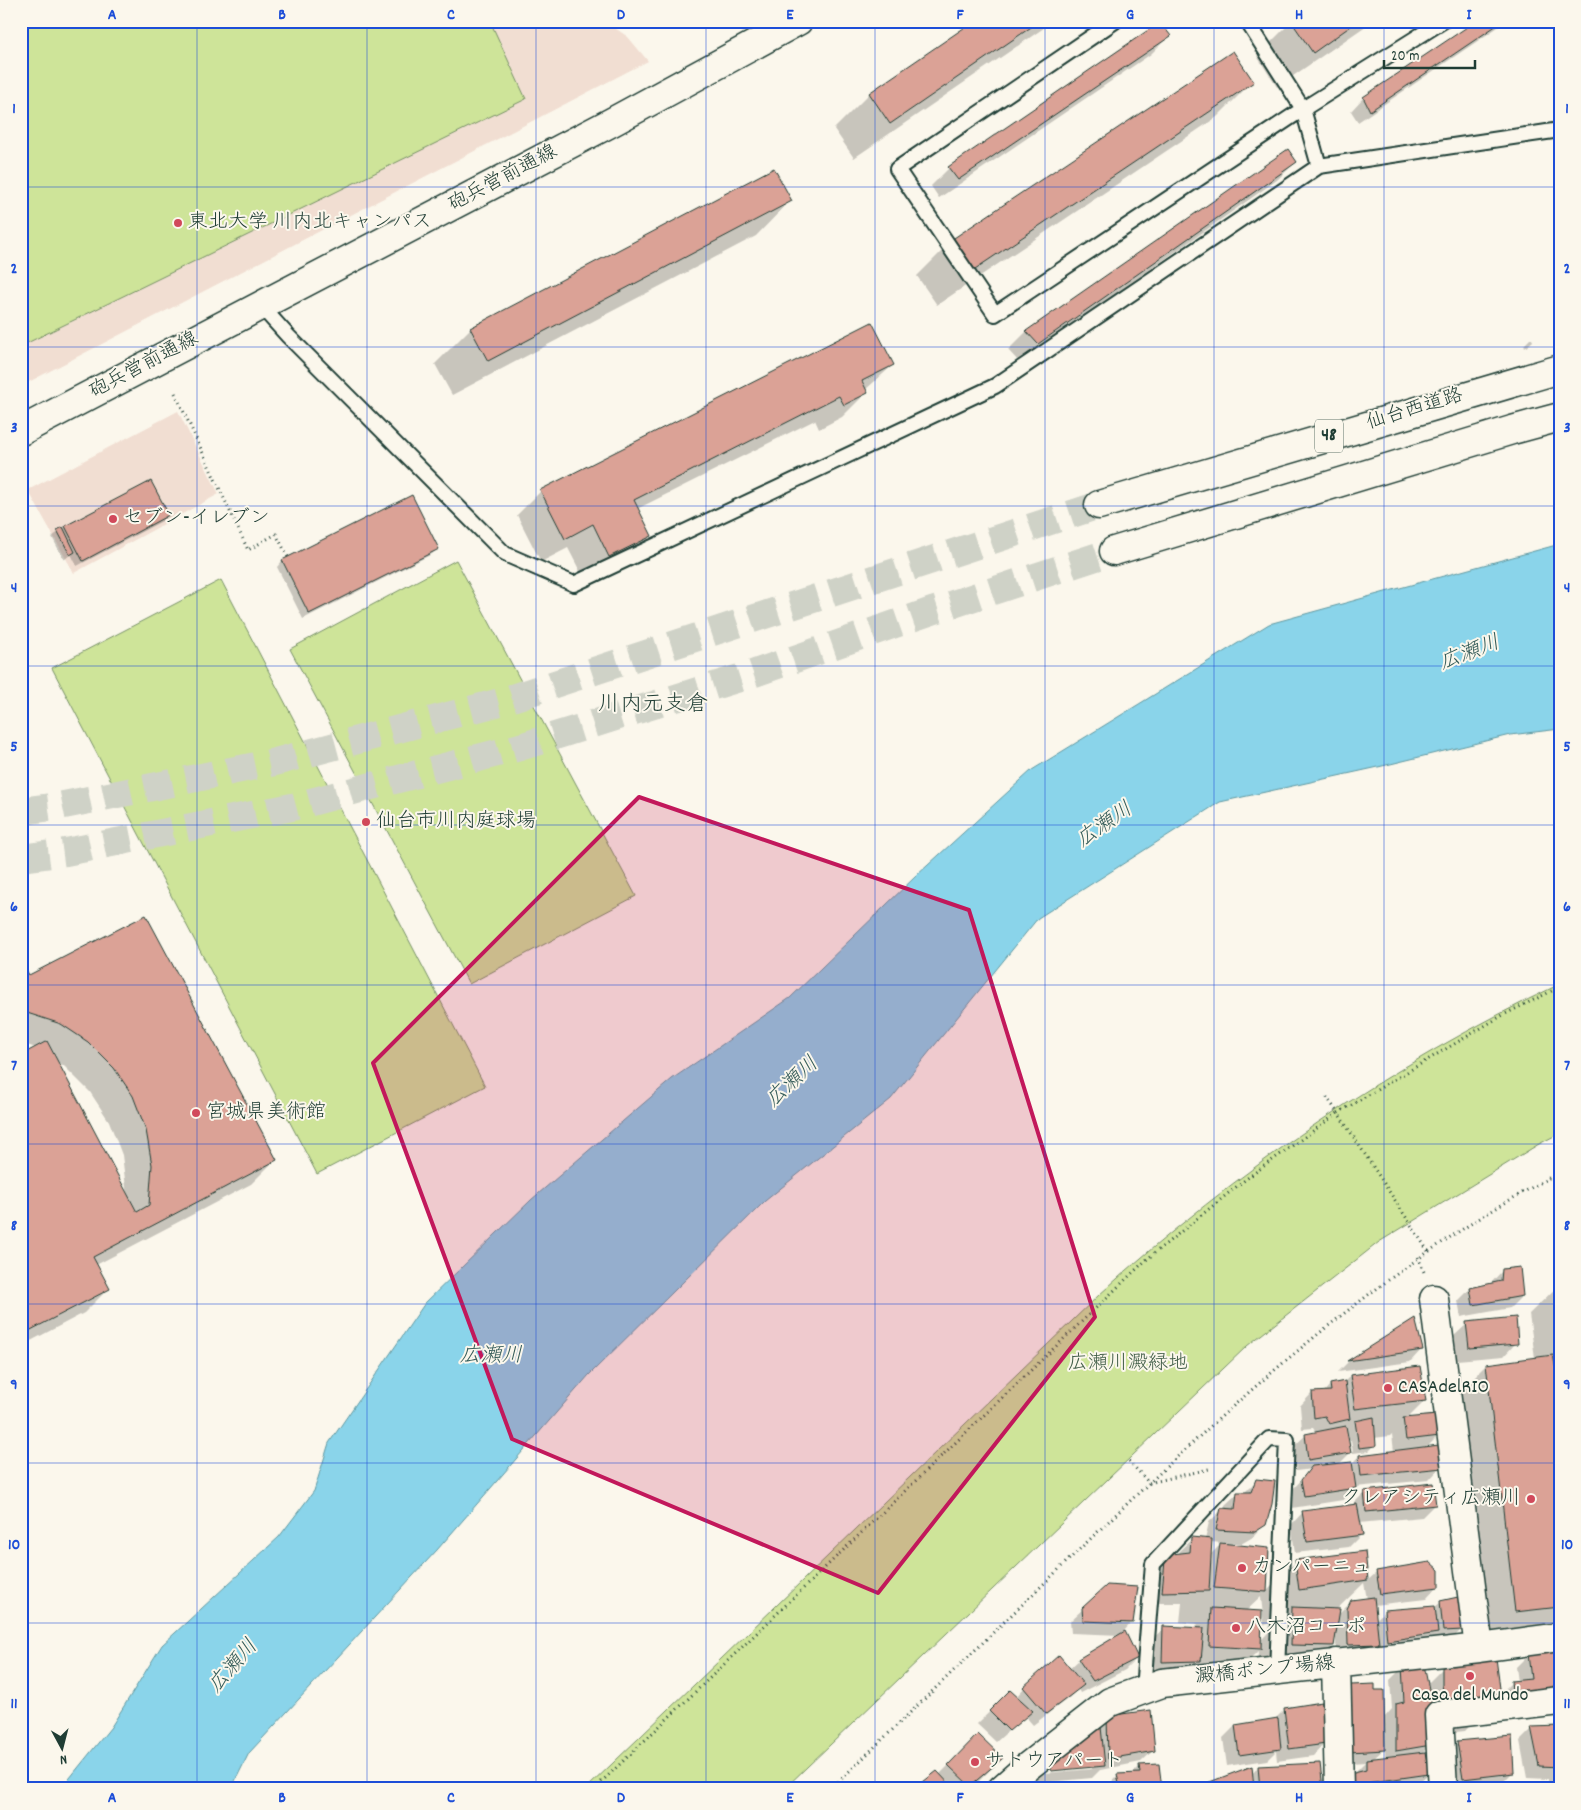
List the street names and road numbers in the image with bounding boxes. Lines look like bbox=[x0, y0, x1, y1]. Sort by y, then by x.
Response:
street label: 砲兵営前通線 bbox=[443, 138, 563, 220]
street label: 砲兵営前通線 bbox=[84, 325, 204, 407]
street label: 仙台西道路 bbox=[1363, 382, 1467, 438]
road number: 48 bbox=[1315, 420, 1343, 452]
street label: 澱橋ポンプ場線 bbox=[1194, 1650, 1336, 1692]

